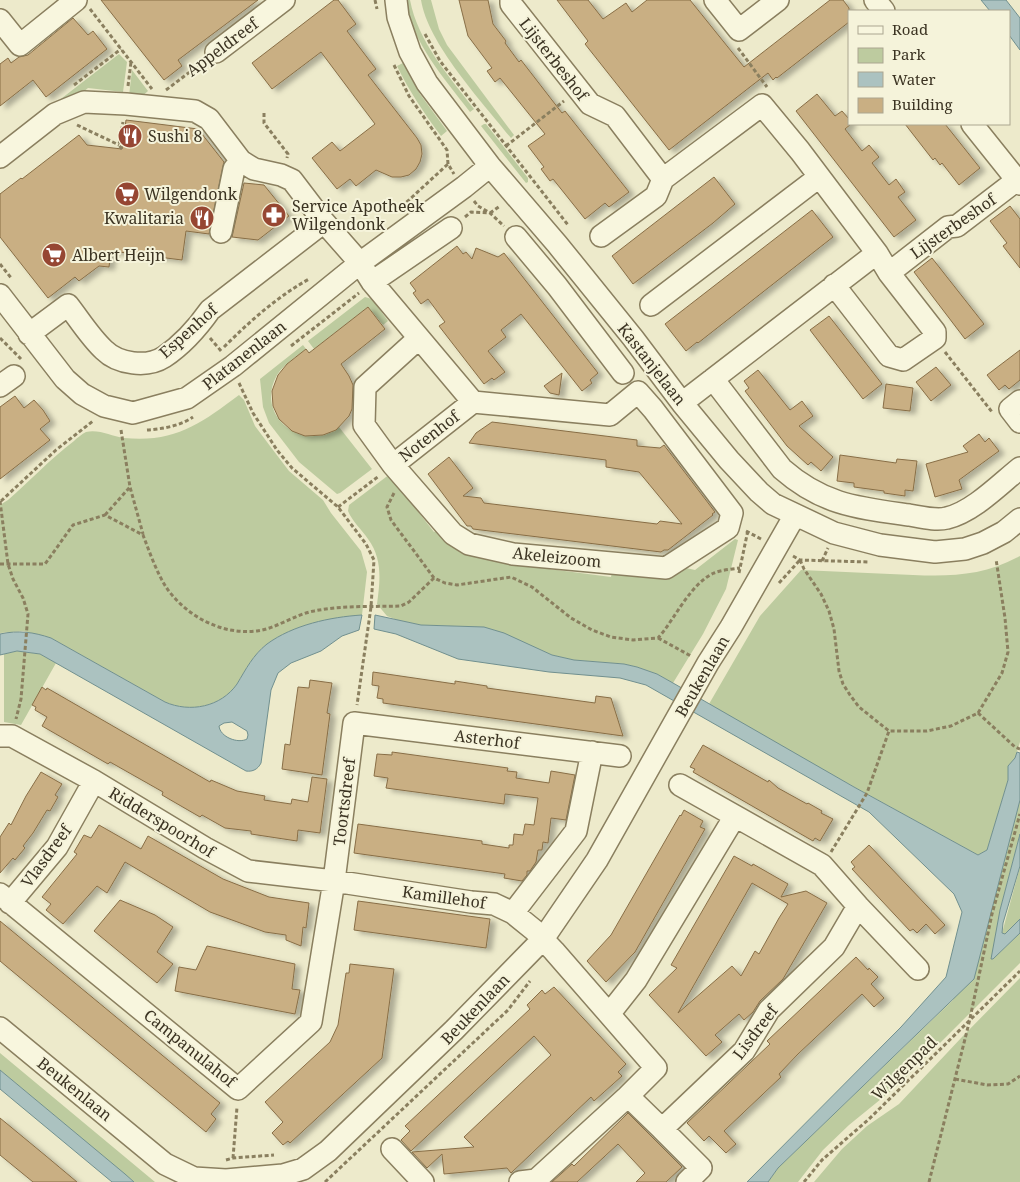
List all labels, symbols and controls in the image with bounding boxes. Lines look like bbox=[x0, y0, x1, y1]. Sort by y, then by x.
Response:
legend bbox=[848, 10, 1010, 125]
street label: Appeldreef bbox=[182, 11, 264, 81]
street label: Lijsterbeshof bbox=[515, 13, 595, 107]
text: Road bbox=[892, 19, 928, 39]
text: Park bbox=[892, 44, 926, 64]
text: Water bbox=[892, 69, 935, 89]
text: Building bbox=[892, 94, 953, 114]
restaurant icon: Sushi 8 bbox=[117, 123, 143, 149]
place label: Sushi 8 bbox=[148, 125, 203, 147]
supermarket icon: Wilgendonk bbox=[114, 181, 140, 207]
place label: Wilgendonk bbox=[144, 183, 238, 205]
street label: Lijsterbeshof bbox=[906, 187, 1002, 264]
place label: Service Apotheek Wilgendonk bbox=[292, 195, 425, 235]
pharmacy icon: Service Apotheek Wilgendonk bbox=[261, 202, 287, 228]
restaurant icon: Kwalitaria bbox=[189, 205, 215, 231]
place label: Kwalitaria bbox=[104, 207, 184, 229]
supermarket icon: Albert Heijn bbox=[41, 242, 67, 268]
place label: Albert Heijn bbox=[72, 244, 165, 266]
street label: Espenhof bbox=[154, 298, 223, 363]
street label: Platanenlaan bbox=[198, 315, 290, 395]
street label: Kastanjelaan bbox=[613, 318, 691, 410]
street label: Notenhof bbox=[394, 404, 465, 467]
street label: Akeleizoom bbox=[511, 541, 603, 573]
street label: Beukenlaan bbox=[670, 631, 734, 721]
street label: Asterhof bbox=[453, 724, 523, 754]
street label: Toortsdreef bbox=[328, 755, 361, 847]
street label: Ridderspoorhof bbox=[105, 782, 221, 863]
street label: Vlasdreef bbox=[16, 819, 77, 892]
street label: Kamillehof bbox=[401, 880, 489, 914]
street label: Beukenlaan bbox=[436, 969, 514, 1049]
street label: Lisdreef bbox=[727, 999, 784, 1064]
street label: Campanulahof bbox=[139, 1004, 242, 1093]
street label: Wilgenpad bbox=[867, 1031, 942, 1105]
street label: Beukenlaan bbox=[33, 1052, 117, 1126]

